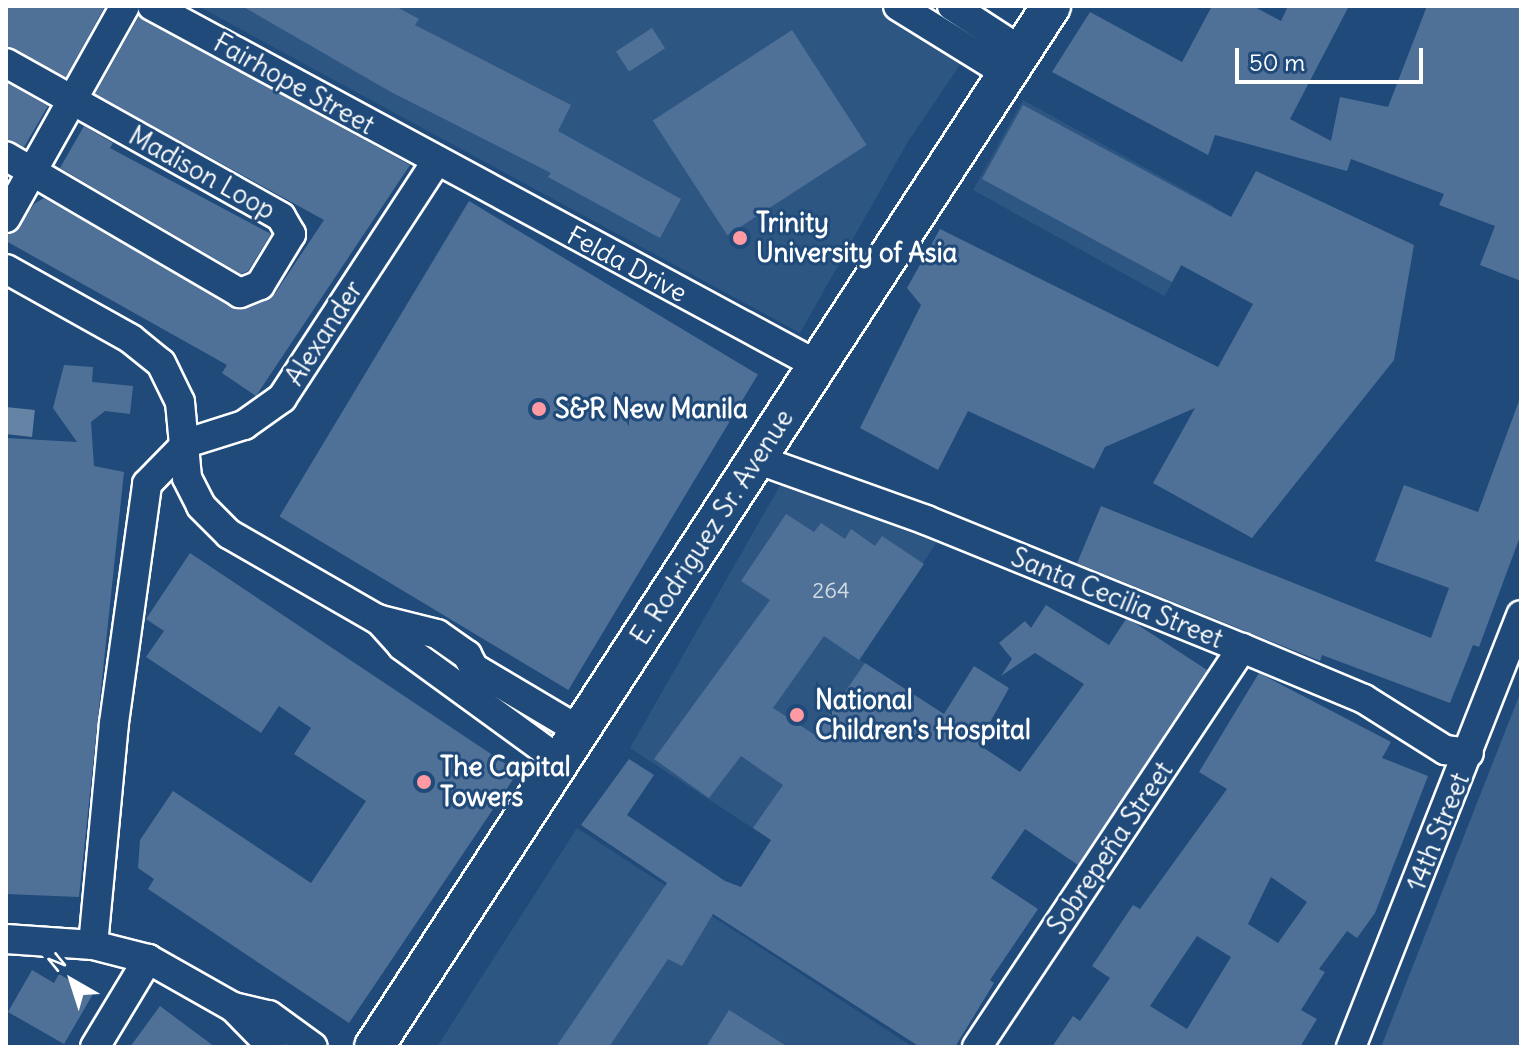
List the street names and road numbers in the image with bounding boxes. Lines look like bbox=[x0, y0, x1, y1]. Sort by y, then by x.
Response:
street label: Fairhope Street bbox=[208, 27, 380, 141]
street label: Madison Loop bbox=[123, 120, 281, 226]
street label: Felda Drive bbox=[562, 219, 692, 309]
street label: Alexander bbox=[279, 275, 369, 391]
street label: E. Rodriguez Sr. Avenue bbox=[624, 404, 800, 650]
street label: Santa Cecilia Street bbox=[1007, 541, 1227, 655]
street label: Sobrepeña Street bbox=[1041, 756, 1179, 940]
street label: 14th Street bbox=[1400, 768, 1476, 896]

